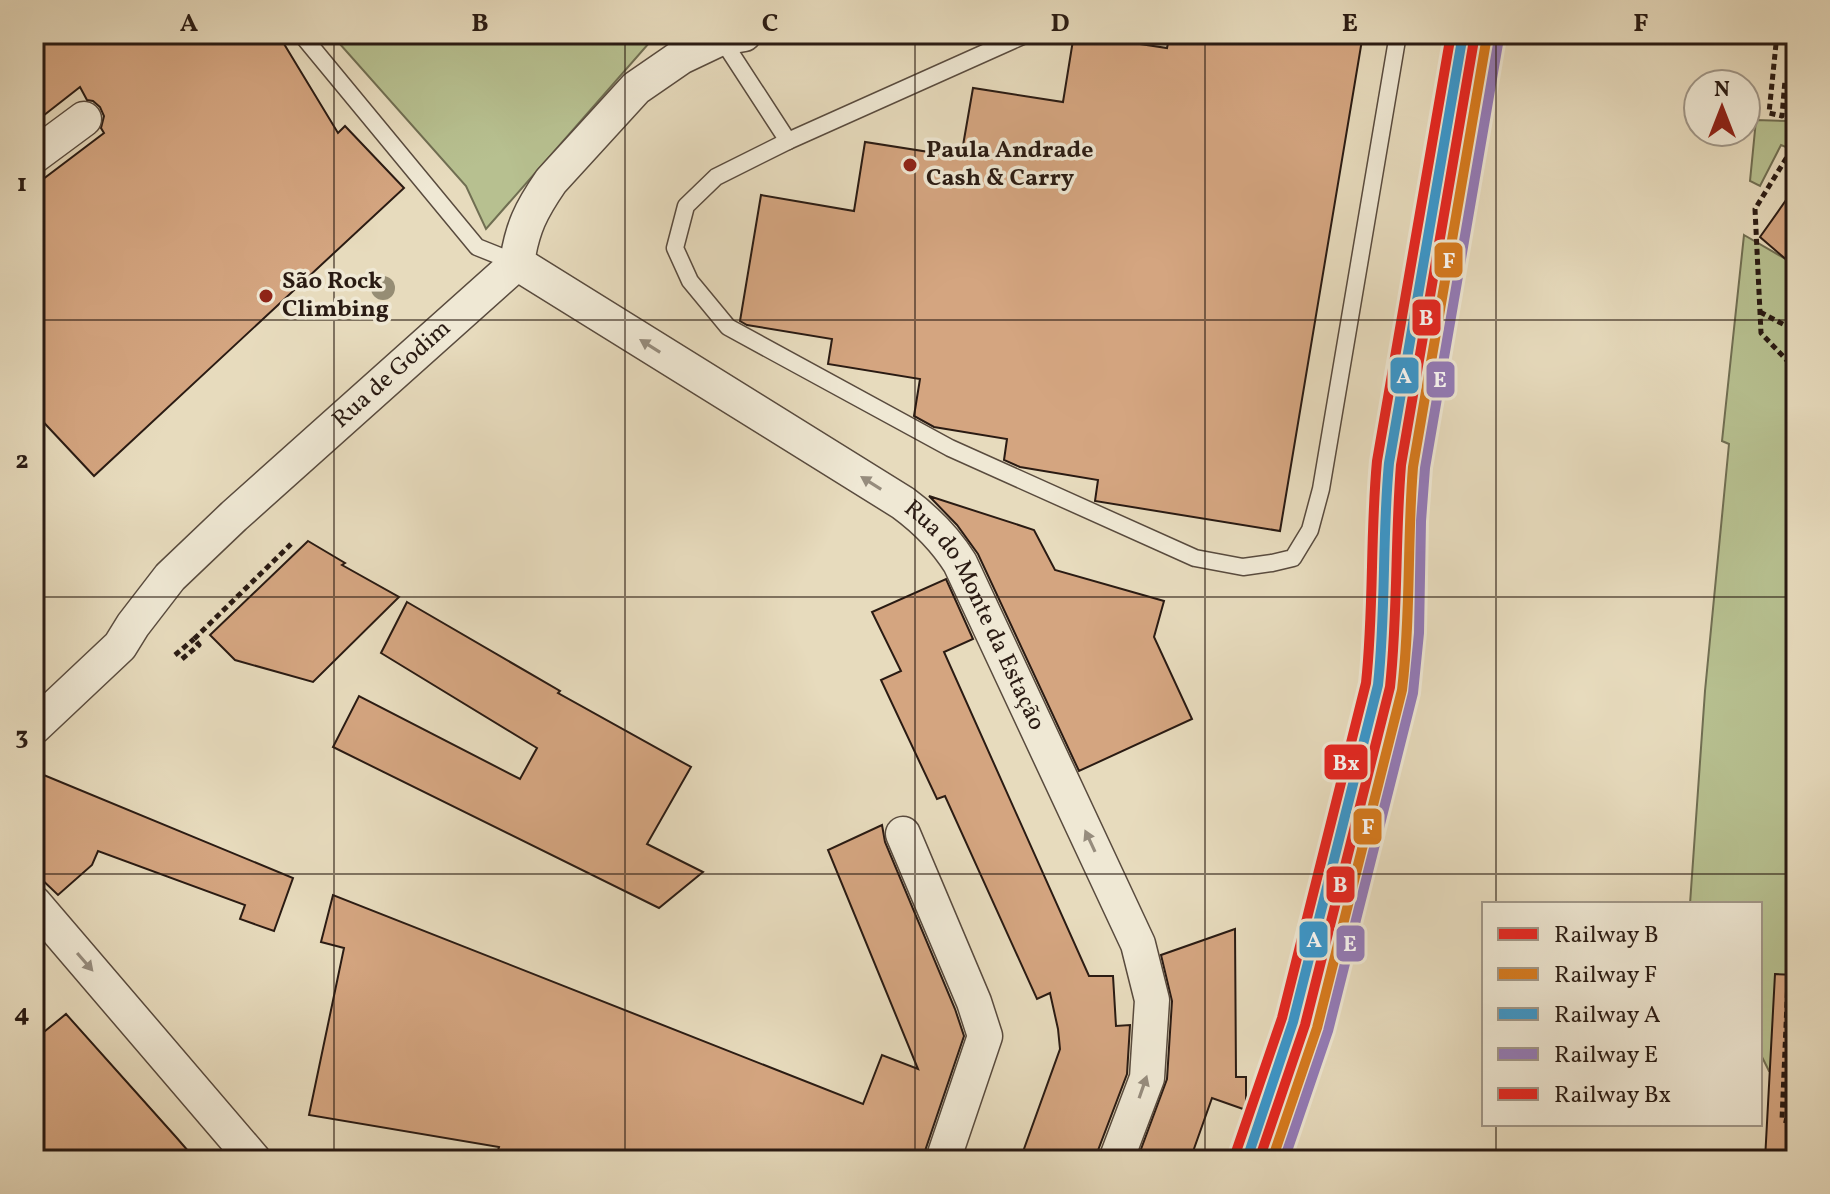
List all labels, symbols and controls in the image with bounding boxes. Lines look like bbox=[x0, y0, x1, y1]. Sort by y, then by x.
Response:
text: A bbox=[180, 6, 199, 42]
text: B bbox=[471, 6, 489, 42]
text: C bbox=[762, 6, 778, 42]
text: D bbox=[1050, 6, 1070, 42]
text: E bbox=[1342, 6, 1358, 42]
text: F bbox=[1633, 6, 1649, 42]
north arrow bbox=[1682, 68, 1762, 148]
text: N bbox=[1714, 75, 1730, 106]
place label: Paula Andrade Cash & Carry bbox=[926, 134, 1093, 196]
marker: Paula Andrade Cash & Carry bbox=[901, 156, 919, 174]
text: 1 bbox=[17, 166, 27, 202]
line badge: F bbox=[1433, 241, 1464, 279]
text: F bbox=[1443, 247, 1456, 278]
place label: São Rock Climbing bbox=[282, 265, 389, 327]
marker: São Rock Climbing bbox=[257, 287, 275, 305]
line badge: B bbox=[1411, 298, 1442, 337]
text: B bbox=[1419, 304, 1433, 335]
street label: Rua de Godim bbox=[325, 312, 459, 437]
one-way arrow bbox=[639, 339, 661, 353]
line badge: A bbox=[1389, 356, 1420, 395]
line badge: E bbox=[1425, 360, 1456, 399]
text: A bbox=[1396, 362, 1412, 393]
text: E bbox=[1433, 366, 1447, 397]
text: 2 bbox=[15, 443, 29, 479]
one-way arrow bbox=[860, 476, 882, 490]
street label: Rua do Monte da Estação bbox=[896, 492, 1053, 736]
text: 3 bbox=[15, 719, 29, 755]
line badge: Bx bbox=[1323, 743, 1369, 781]
text: Bx bbox=[1332, 749, 1360, 780]
line badge: F bbox=[1352, 807, 1383, 846]
text: F bbox=[1362, 813, 1375, 844]
one-way arrow bbox=[1083, 829, 1096, 852]
line badge: B bbox=[1325, 865, 1356, 904]
text: B bbox=[1333, 871, 1347, 902]
legend bbox=[1482, 902, 1762, 1126]
text: Railway B bbox=[1554, 919, 1659, 953]
line badge: A bbox=[1298, 920, 1329, 959]
line badge: E bbox=[1335, 924, 1366, 963]
text: A bbox=[1306, 926, 1322, 957]
text: E bbox=[1343, 930, 1357, 961]
one-way arrow bbox=[76, 952, 93, 972]
text: Railway F bbox=[1554, 959, 1657, 993]
text: 4 bbox=[14, 996, 30, 1032]
text: Railway A bbox=[1554, 999, 1661, 1033]
text: Railway E bbox=[1554, 1039, 1658, 1073]
one-way arrow bbox=[1138, 1075, 1150, 1099]
text: Railway Bx bbox=[1554, 1079, 1671, 1113]

